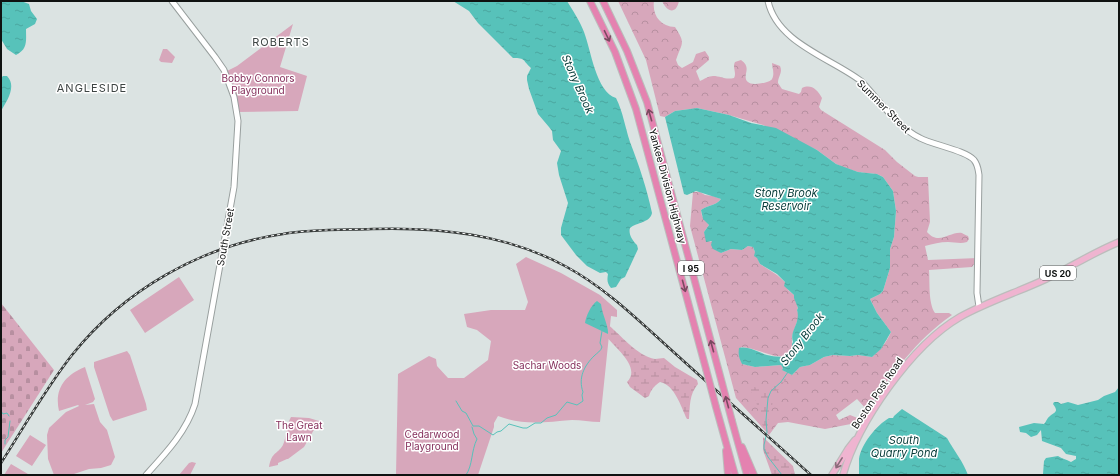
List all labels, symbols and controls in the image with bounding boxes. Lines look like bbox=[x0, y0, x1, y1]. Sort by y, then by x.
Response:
one-way arrow bbox=[604, 29, 611, 41]
district label: ROBERTS bbox=[252, 35, 310, 49]
water label: Stony Brook bbox=[559, 52, 598, 117]
park label: Bobby Connors Playground bbox=[221, 72, 295, 96]
street label: Summer Street bbox=[855, 77, 914, 136]
district label: ANGLESIDE bbox=[57, 81, 127, 95]
one-way arrow bbox=[646, 109, 654, 122]
street label: Yankee Division Highway bbox=[647, 127, 689, 245]
water label: Stony Brook Reservoir bbox=[754, 186, 819, 213]
street label: South Street bbox=[214, 206, 236, 267]
road number: I 95 bbox=[678, 261, 704, 275]
road number: US 20 bbox=[1040, 266, 1076, 280]
one-way arrow bbox=[681, 279, 688, 292]
water label: Stony Brook bbox=[777, 309, 828, 368]
one-way arrow bbox=[708, 339, 715, 352]
street label: Boston Post Road bbox=[849, 355, 905, 431]
park label: Sachar Woods bbox=[513, 359, 581, 371]
one-way arrow bbox=[723, 396, 730, 409]
park label: The Great Lawn bbox=[276, 419, 323, 443]
park label: Cedarwood Playground bbox=[405, 428, 459, 452]
water label: South Quarry Pond bbox=[871, 433, 937, 460]
one-way arrow bbox=[835, 457, 843, 468]

